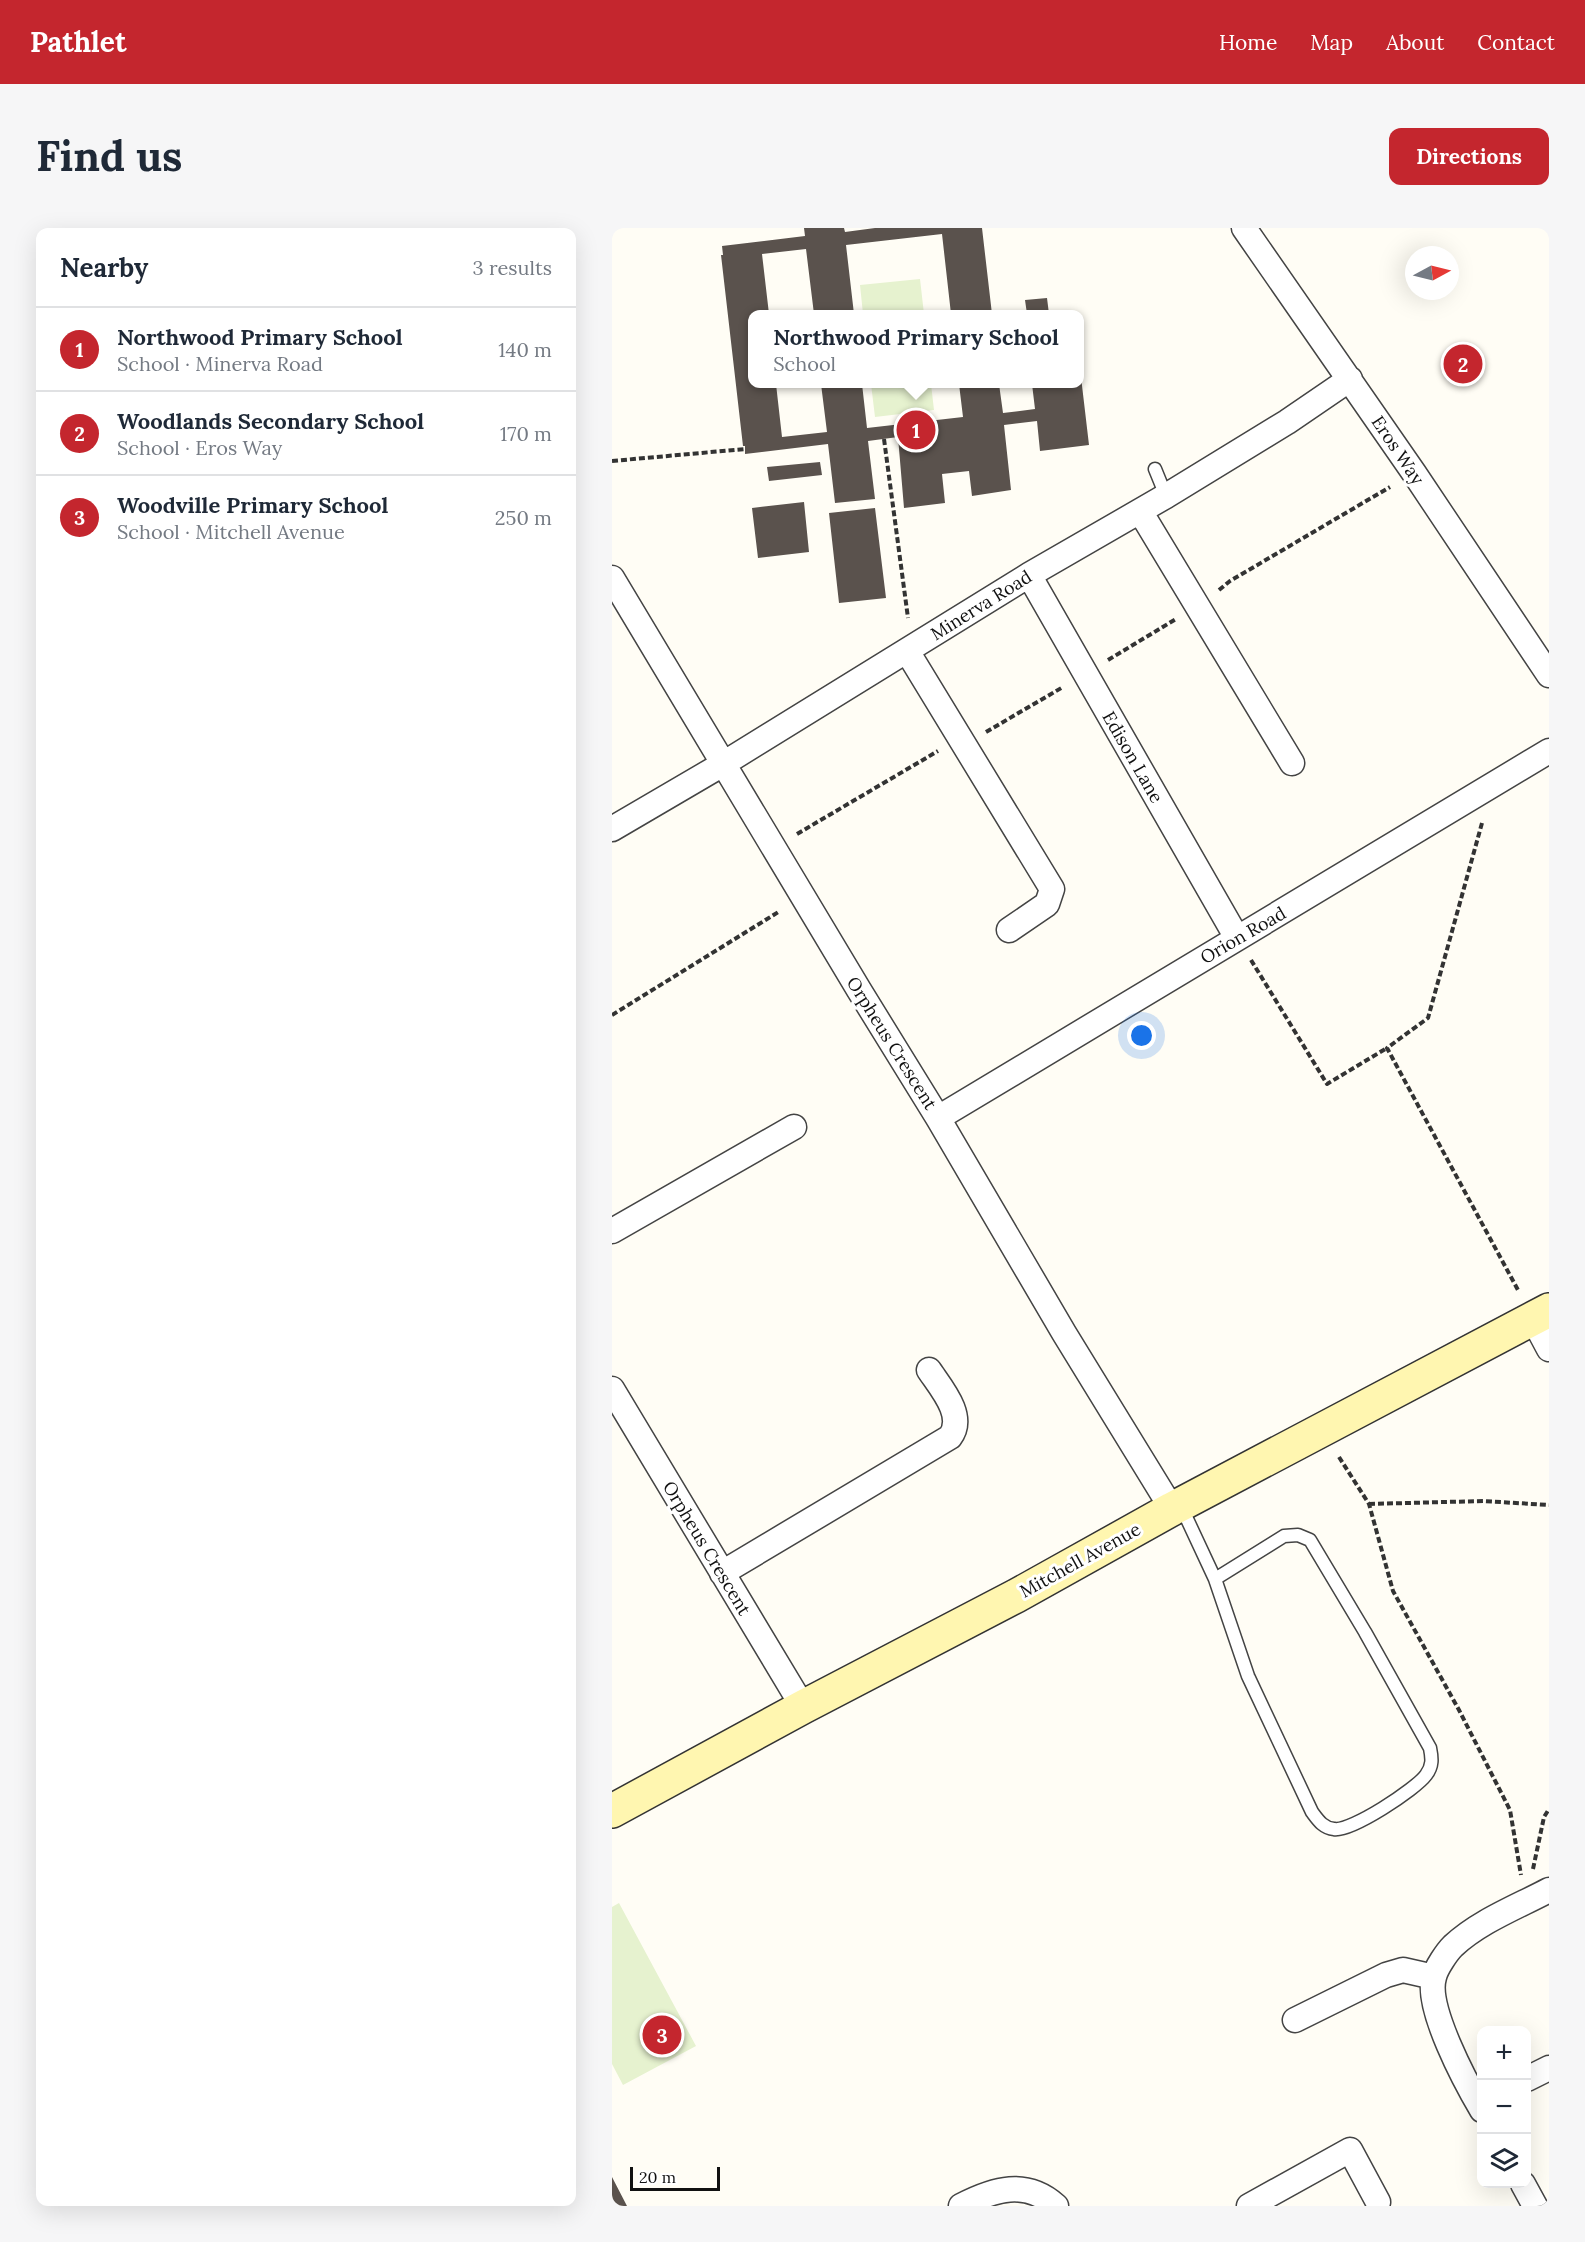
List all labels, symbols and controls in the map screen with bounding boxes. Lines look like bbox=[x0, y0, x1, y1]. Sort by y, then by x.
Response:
text: Pathlet bbox=[30, 24, 127, 60]
text: Home bbox=[1219, 29, 1277, 56]
text: Map bbox=[1310, 29, 1353, 56]
text: About bbox=[1386, 29, 1444, 56]
text: Contact bbox=[1477, 29, 1555, 56]
button: Directions bbox=[1389, 128, 1549, 185]
text: Find us bbox=[36, 129, 182, 183]
north arrow bbox=[1405, 246, 1459, 300]
text: Nearby bbox=[60, 251, 148, 284]
text: 3 results bbox=[473, 255, 552, 280]
popup bbox=[748, 310, 1084, 388]
text: Northwood Primary School bbox=[117, 323, 403, 351]
text: Northwood Primary School bbox=[773, 323, 1059, 351]
text: 1 bbox=[75, 337, 84, 362]
text: 140 m bbox=[498, 337, 552, 362]
pin: 2 bbox=[1444, 342, 1482, 386]
text: School · Minerva Road bbox=[117, 351, 323, 376]
text: School bbox=[773, 351, 836, 376]
text: Woodlands Secondary School bbox=[117, 407, 424, 435]
pin: 1 bbox=[896, 408, 936, 452]
street label: Eros Way bbox=[1367, 411, 1430, 489]
text: 2 bbox=[74, 421, 85, 446]
text: 170 m bbox=[500, 421, 552, 446]
text: School · Eros Way bbox=[117, 435, 282, 460]
text: Woodville Primary School bbox=[117, 491, 388, 519]
text: 3 bbox=[74, 505, 85, 530]
text: 250 m bbox=[495, 505, 552, 530]
text: School · Mitchell Avenue bbox=[117, 519, 345, 544]
street label: Minerva Road bbox=[926, 565, 1036, 645]
street label: Edison Lane bbox=[1097, 707, 1169, 807]
street label: Orion Road bbox=[1196, 901, 1290, 969]
street label: Orpheus Crescent bbox=[842, 972, 942, 1114]
your location bbox=[1127, 1021, 1156, 1050]
street label: Orpheus Crescent bbox=[658, 1477, 756, 1619]
street label: Mitchell Avenue bbox=[1016, 1517, 1145, 1603]
pin: 3 bbox=[643, 2012, 682, 2058]
map controls bbox=[1477, 2026, 1531, 2188]
button: + bbox=[1477, 2026, 1531, 2080]
button: − bbox=[1477, 2080, 1531, 2134]
button: layers bbox=[1477, 2134, 1531, 2188]
scale bar bbox=[630, 2164, 720, 2192]
text: 20 m bbox=[639, 2167, 676, 2187]

